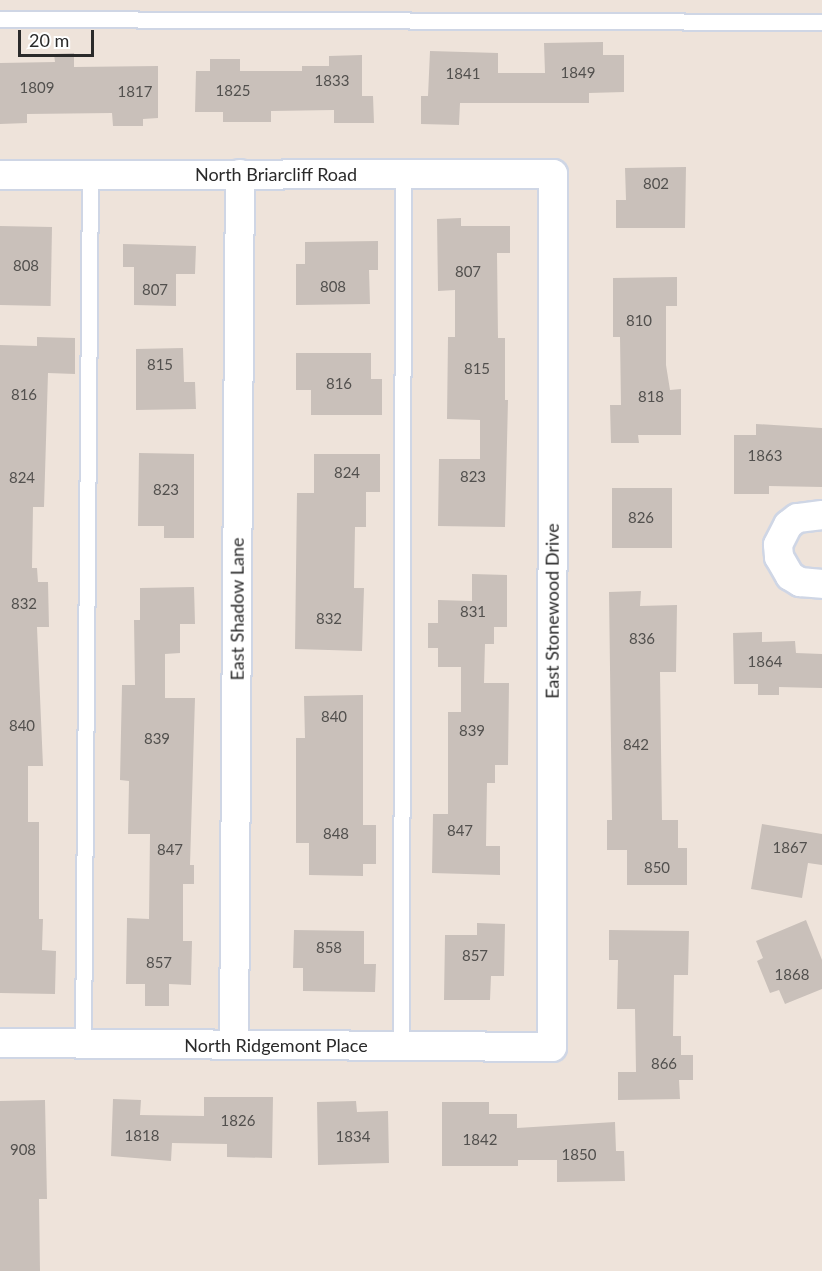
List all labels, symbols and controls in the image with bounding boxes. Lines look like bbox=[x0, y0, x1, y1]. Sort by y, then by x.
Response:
scale bar bbox=[21, 18, 98, 56]
text: 20 m bbox=[29, 29, 69, 51]
house number: 1849 bbox=[561, 64, 595, 82]
house number: 1841 bbox=[446, 65, 480, 83]
house number: 1833 bbox=[315, 72, 349, 90]
house number: 1809 bbox=[20, 79, 54, 97]
house number: 1825 bbox=[216, 82, 250, 100]
house number: 1817 bbox=[118, 83, 152, 101]
street label: North Briarcliff Road bbox=[195, 163, 357, 185]
house number: 802 bbox=[643, 175, 669, 193]
house number: 808 bbox=[13, 257, 39, 275]
house number: 807 bbox=[455, 263, 481, 281]
house number: 808 bbox=[320, 278, 346, 296]
house number: 807 bbox=[142, 281, 168, 299]
house number: 810 bbox=[626, 312, 652, 330]
house number: 815 bbox=[147, 356, 173, 374]
house number: 815 bbox=[464, 360, 490, 378]
house number: 816 bbox=[326, 375, 352, 393]
house number: 816 bbox=[11, 386, 37, 404]
house number: 818 bbox=[638, 388, 664, 406]
house number: 1863 bbox=[748, 447, 782, 465]
house number: 824 bbox=[334, 464, 360, 482]
house number: 823 bbox=[460, 468, 486, 486]
house number: 824 bbox=[9, 469, 35, 487]
house number: 823 bbox=[153, 481, 179, 499]
house number: 826 bbox=[628, 509, 654, 527]
street label: East Stonewood Drive bbox=[541, 523, 563, 699]
street label: East Shadow Lane bbox=[226, 537, 248, 681]
house number: 832 bbox=[11, 595, 37, 613]
house number: 831 bbox=[460, 603, 486, 621]
house number: 832 bbox=[316, 610, 342, 628]
house number: 836 bbox=[629, 630, 655, 648]
house number: 1864 bbox=[748, 653, 782, 671]
house number: 840 bbox=[321, 708, 347, 726]
house number: 840 bbox=[9, 717, 35, 735]
house number: 839 bbox=[459, 722, 485, 740]
house number: 839 bbox=[144, 730, 170, 748]
house number: 842 bbox=[623, 736, 649, 754]
house number: 847 bbox=[447, 822, 473, 840]
house number: 848 bbox=[323, 825, 349, 843]
house number: 1867 bbox=[773, 839, 807, 857]
house number: 847 bbox=[157, 841, 183, 859]
house number: 850 bbox=[644, 859, 670, 877]
house number: 858 bbox=[316, 939, 342, 957]
house number: 857 bbox=[462, 947, 488, 965]
house number: 857 bbox=[146, 954, 172, 972]
house number: 1868 bbox=[775, 966, 809, 984]
street label: North Ridgemont Place bbox=[184, 1034, 368, 1056]
house number: 866 bbox=[651, 1055, 677, 1073]
house number: 1826 bbox=[221, 1112, 255, 1130]
house number: 1818 bbox=[125, 1127, 159, 1145]
house number: 1834 bbox=[336, 1128, 370, 1146]
house number: 1842 bbox=[463, 1131, 497, 1149]
house number: 908 bbox=[10, 1141, 36, 1159]
house number: 1850 bbox=[562, 1146, 596, 1164]

